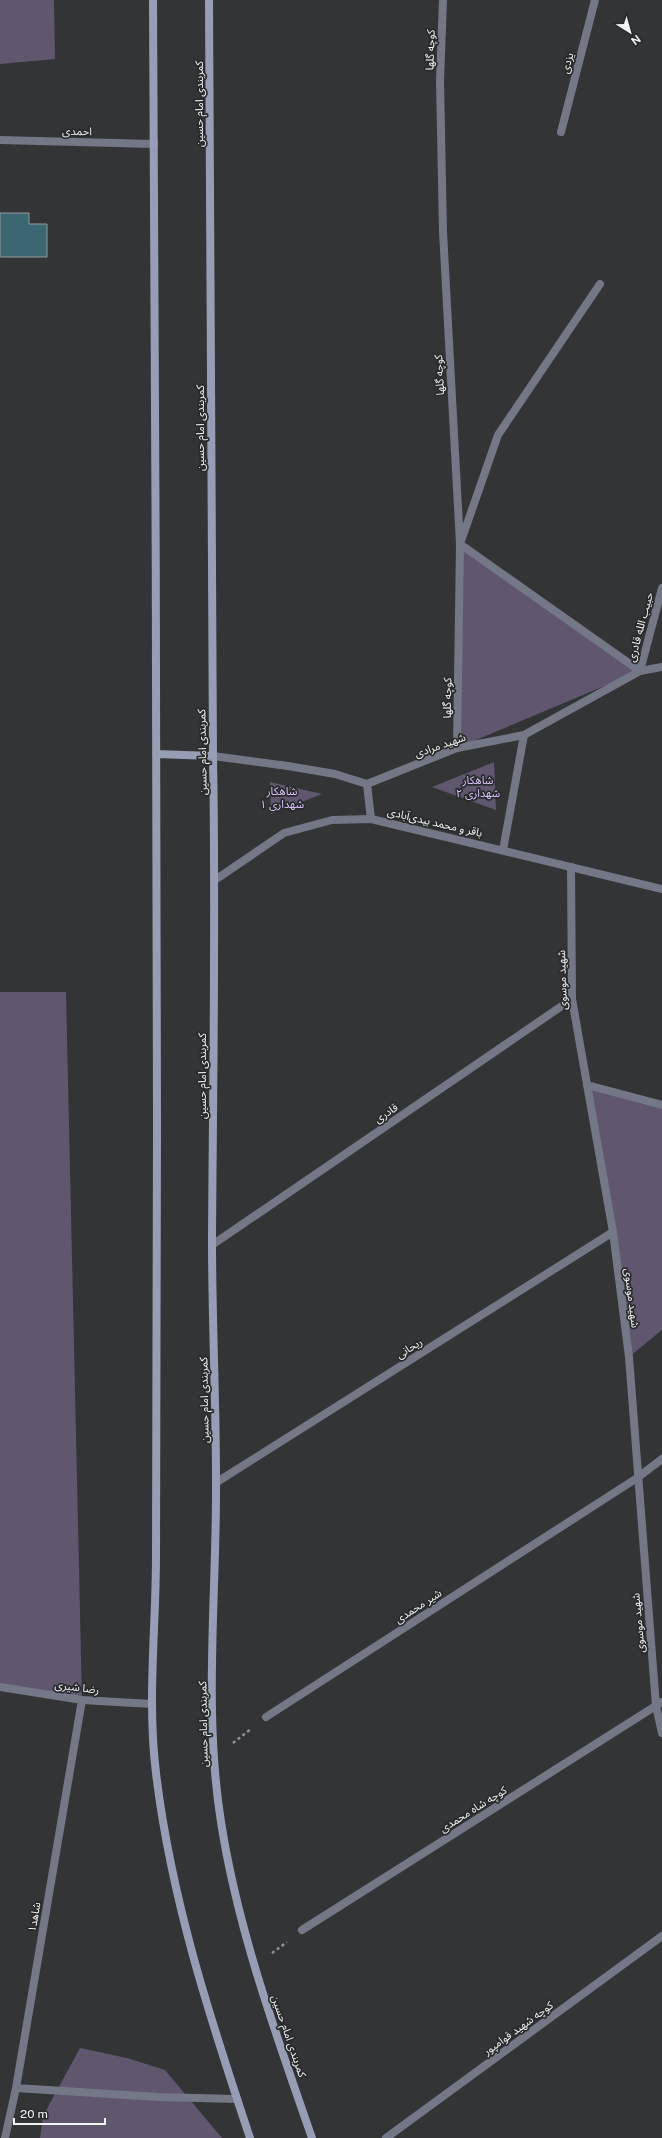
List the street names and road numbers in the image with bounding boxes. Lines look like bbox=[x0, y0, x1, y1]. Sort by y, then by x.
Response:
street label: کوچه گلها bbox=[423, 29, 439, 71]
street label: یزدی bbox=[558, 51, 577, 75]
street label: کمربندی امام حسین bbox=[193, 60, 207, 147]
street label: احمدی bbox=[62, 125, 92, 138]
street label: کوچه گلها bbox=[432, 354, 448, 396]
street label: کمربندی امام حسین bbox=[194, 384, 208, 471]
street label: حبیب الله قادری bbox=[625, 590, 656, 663]
street label: کوچه گلها bbox=[441, 677, 455, 719]
street label: کمربندی امام حسین bbox=[195, 708, 211, 795]
street label: شهید مرادی bbox=[413, 731, 468, 760]
street label: باقر و محمد بیدی‌آبادی bbox=[386, 805, 484, 840]
street label: شهید موسوی bbox=[555, 949, 570, 1010]
street label: کمربندی امام حسین bbox=[196, 1032, 210, 1119]
street label: قادری bbox=[372, 1101, 401, 1126]
street label: شهید موسوی bbox=[621, 1268, 642, 1329]
street label: ریحانی bbox=[394, 1335, 425, 1361]
street label: کمربندی امام حسین bbox=[197, 1356, 213, 1443]
street label: شیر محمدی bbox=[392, 1586, 444, 1626]
street label: شهید موسوی bbox=[629, 1592, 648, 1653]
street label: رضا شیری bbox=[54, 1678, 100, 1697]
street label: کمربندی امام حسین bbox=[196, 1680, 212, 1767]
street label: کوچه شاه محمدی bbox=[437, 1783, 510, 1836]
street label: شاهد۱ bbox=[25, 1901, 43, 1933]
street label: کمربندی امام حسین bbox=[267, 1993, 309, 2080]
street label: کوچه شهید قوامپور bbox=[480, 1999, 557, 2059]

